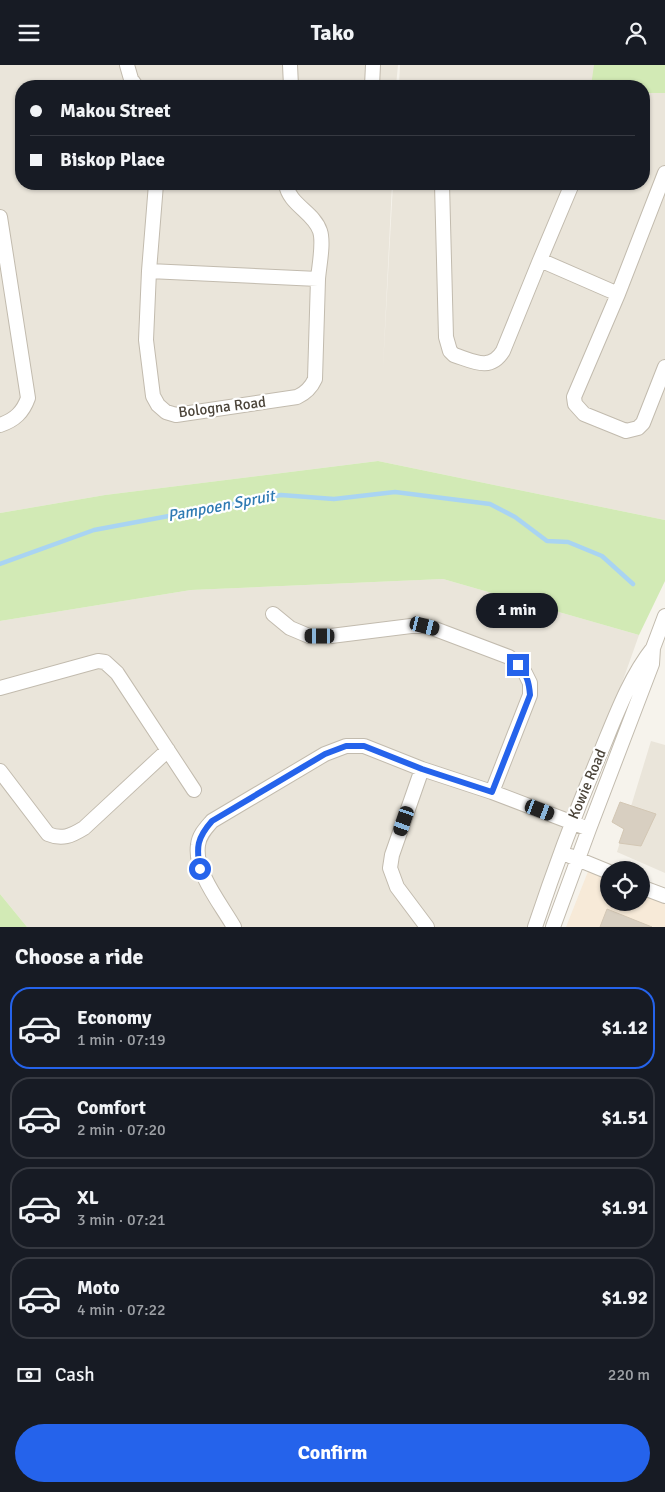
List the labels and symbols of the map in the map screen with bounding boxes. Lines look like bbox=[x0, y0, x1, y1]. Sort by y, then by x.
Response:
street label: Bologna Road bbox=[177, 393, 267, 421]
water label: Pampoen Spruit bbox=[166, 485, 278, 526]
callout: 1 min bbox=[477, 593, 559, 627]
car bbox=[408, 615, 441, 637]
car bbox=[305, 629, 335, 644]
route end bbox=[507, 654, 529, 676]
street label: Kowie Road bbox=[564, 746, 610, 822]
car bbox=[523, 798, 556, 822]
car bbox=[392, 804, 415, 838]
route start bbox=[189, 858, 211, 880]

